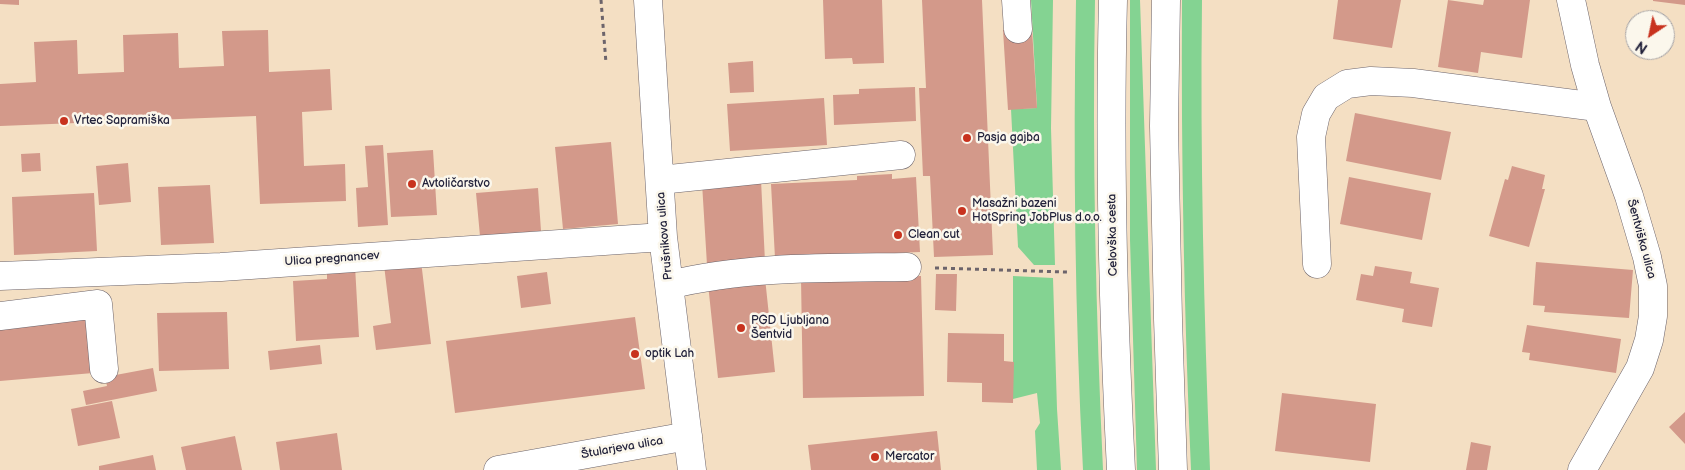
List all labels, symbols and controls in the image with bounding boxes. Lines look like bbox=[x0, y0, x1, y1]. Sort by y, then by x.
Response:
north arrow bbox=[1625, 10, 1675, 60]
text: N bbox=[1633, 37, 1651, 57]
place label: Vrtec Sapramiška bbox=[74, 114, 170, 128]
marker: Vrtec Sapramiška bbox=[58, 115, 70, 127]
place label: Pasja gajba bbox=[977, 131, 1040, 145]
marker: Pasja gajba bbox=[961, 132, 973, 144]
place label: Avtoličarstvo bbox=[422, 177, 490, 191]
marker: Avtoličarstvo bbox=[406, 178, 418, 190]
street label: Prušnikova ulica bbox=[654, 191, 676, 281]
street label: Celovška cesta bbox=[1105, 194, 1121, 276]
place label: Masažni bazeni HotSpring JobPlus d.o.o. bbox=[972, 197, 1102, 225]
street label: Šentviška ulica bbox=[1623, 198, 1659, 280]
marker: Masažni bazeni HotSpring JobPlus d.o.o. bbox=[956, 205, 968, 217]
place label: Clean cut bbox=[908, 228, 960, 242]
marker: Clean cut bbox=[892, 229, 904, 241]
street label: Ulica pregnancev bbox=[284, 248, 380, 270]
place label: PGD Ljubljana Šentvid bbox=[751, 314, 829, 342]
marker: PGD Ljubljana Šentvid bbox=[735, 322, 747, 334]
place label: optik Lah bbox=[645, 347, 694, 361]
marker: optik Lah bbox=[629, 348, 641, 360]
street label: Štularjeva ulica bbox=[580, 434, 664, 462]
place label: Mercator bbox=[885, 450, 934, 464]
marker: Mercator bbox=[869, 451, 881, 463]

